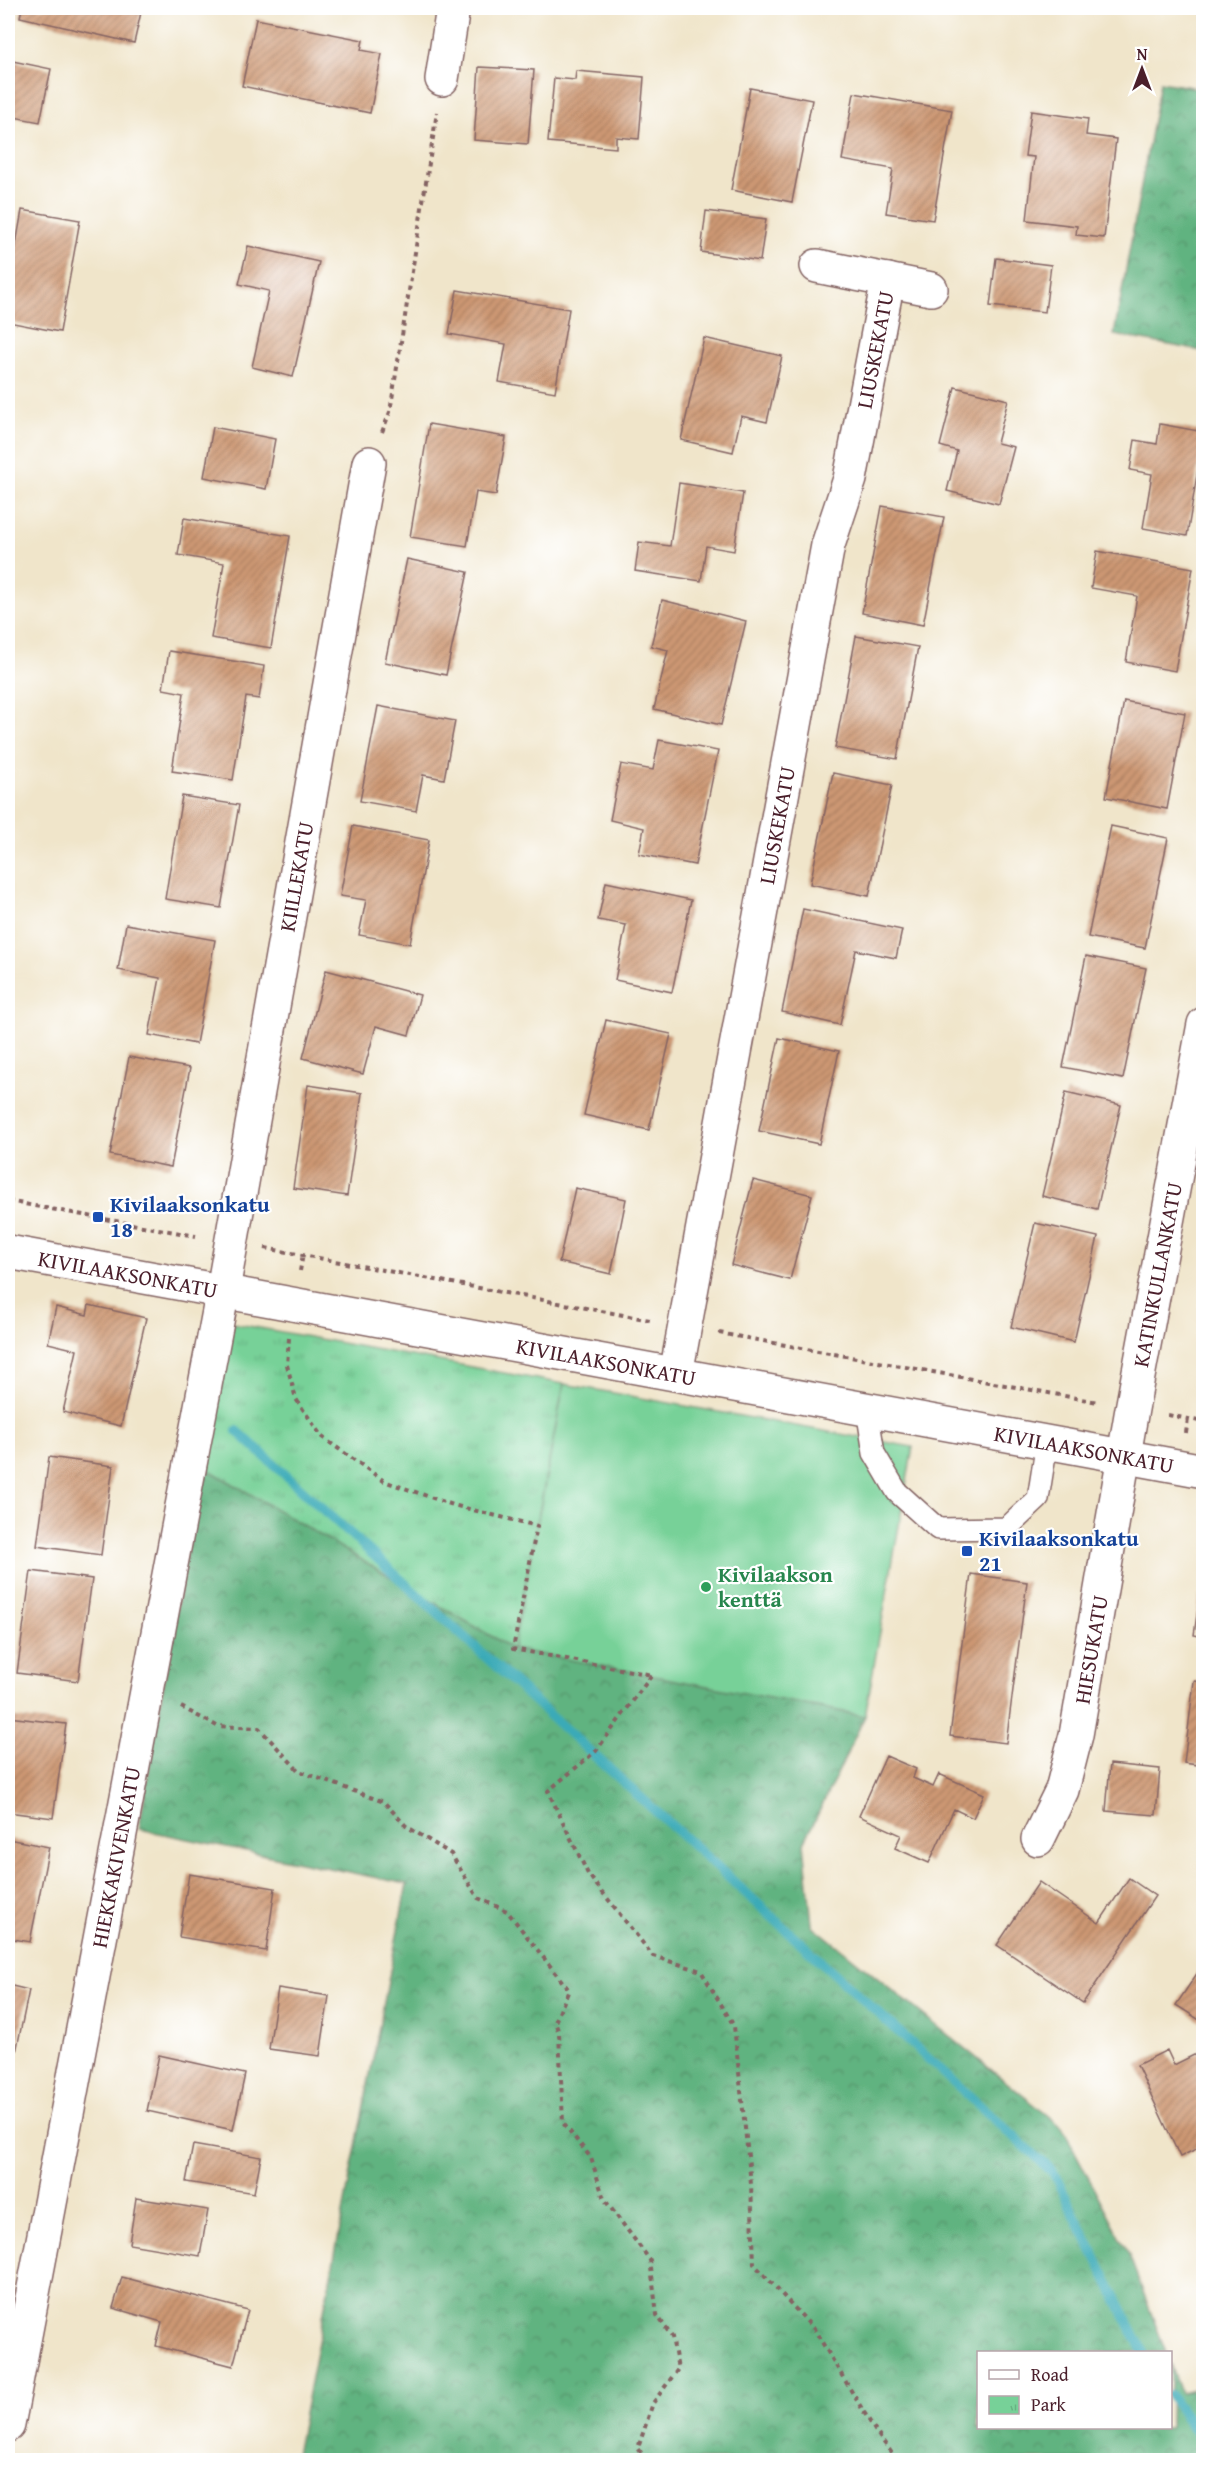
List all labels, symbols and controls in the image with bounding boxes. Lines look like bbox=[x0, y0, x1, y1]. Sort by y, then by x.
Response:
north arrow bbox=[1112, 39, 1172, 99]
text: N bbox=[1137, 42, 1148, 66]
street label: LIUSKEKATU bbox=[848, 288, 902, 411]
street label: LIUSKEKATU bbox=[750, 764, 803, 887]
street label: KIILLEKATU bbox=[271, 819, 321, 934]
street label: KATINKULLANKATU bbox=[1124, 1179, 1190, 1370]
place label: Kivilaaksonkatu 18 bbox=[110, 1188, 270, 1245]
marker: Kivilaaksonkatu 18 bbox=[91, 1210, 105, 1224]
street label: KIVILAAKSONKATU bbox=[36, 1242, 220, 1306]
street label: KIVILAAKSONKATU bbox=[514, 1329, 699, 1394]
street label: KIVILAAKSONKATU bbox=[992, 1417, 1177, 1481]
place label: Kivilaaksonkatu 21 bbox=[979, 1522, 1139, 1579]
marker: Kivilaaksonkatu 21 bbox=[960, 1544, 974, 1558]
place label: Kivilaakson kenttä bbox=[718, 1558, 833, 1615]
marker: Kivilaakson kenttä bbox=[699, 1580, 713, 1594]
street label: HIESUKATU bbox=[1066, 1593, 1116, 1706]
street label: HIEKKAKIVENKATU bbox=[83, 1764, 148, 1950]
legend bbox=[977, 2351, 1172, 2429]
text: Road bbox=[1031, 2361, 1069, 2388]
text: Park bbox=[1031, 2391, 1067, 2418]

